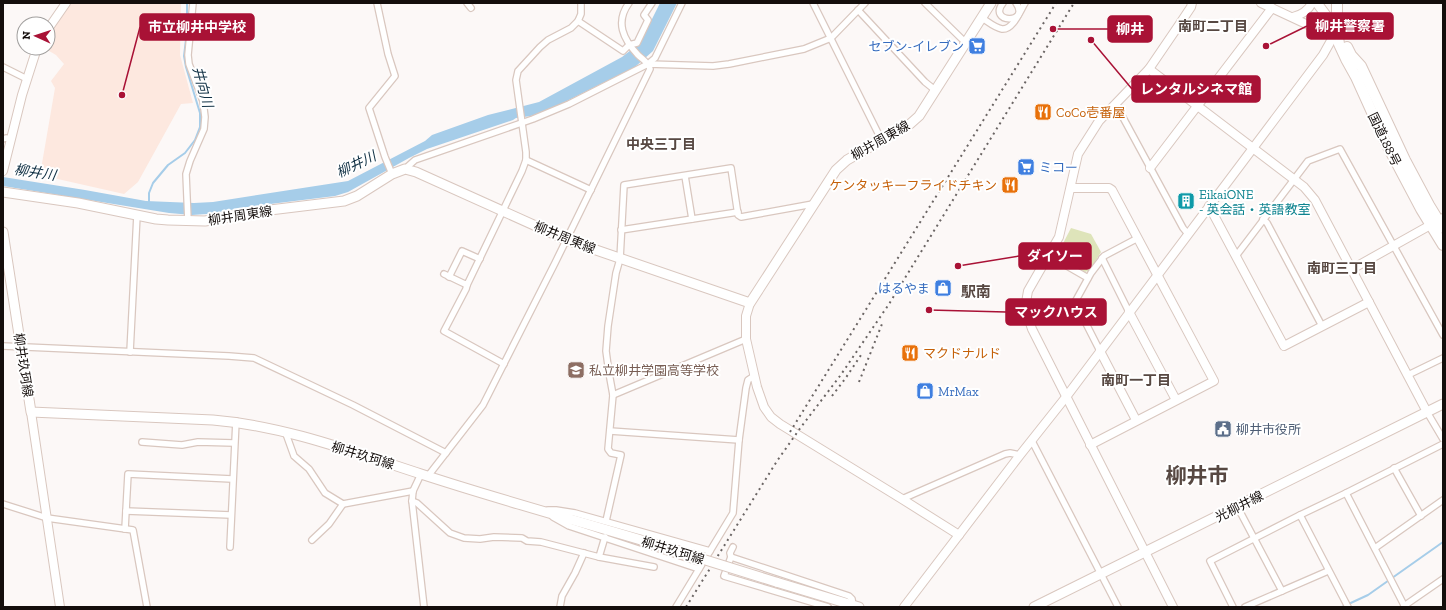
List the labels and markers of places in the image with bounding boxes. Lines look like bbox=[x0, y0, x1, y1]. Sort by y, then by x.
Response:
callout: 柳井警察署 bbox=[1307, 13, 1393, 39]
callout: 市立柳井中学校 bbox=[140, 14, 254, 40]
callout: 柳井 bbox=[1108, 16, 1152, 42]
supermarket icon: セブン-イレブン bbox=[967, 36, 987, 56]
place label: セブン-イレブン bbox=[868, 39, 964, 54]
callout: レンタルシネマ館 bbox=[1132, 76, 1260, 102]
restaurant icon: CoCo壱番屋 bbox=[1033, 102, 1053, 122]
place label: CoCo壱番屋 bbox=[1056, 105, 1125, 120]
supermarket icon: ミコー bbox=[1016, 157, 1036, 177]
place label: ミコー bbox=[1039, 160, 1078, 175]
restaurant icon: ケンタッキーフライドチキン bbox=[1000, 175, 1020, 195]
place label: ケンタッキーフライドチキン bbox=[830, 178, 997, 193]
place label: EikaiONE - 英会話・英語教室 bbox=[1199, 187, 1310, 217]
building icon: EikaiONE - 英会話・英語教室 bbox=[1176, 191, 1196, 211]
callout: ダイソー bbox=[1019, 243, 1091, 269]
shop icon: はるやま bbox=[933, 278, 953, 298]
place label: はるやま bbox=[878, 281, 930, 296]
callout: マックハウス bbox=[1006, 299, 1106, 325]
restaurant icon: マクドナルド bbox=[900, 343, 920, 363]
place label: マクドナルド bbox=[923, 346, 1001, 361]
school or university icon: 私立柳井学園高等学校 bbox=[566, 360, 586, 380]
place label: 私立柳井学園高等学校 bbox=[589, 363, 719, 378]
shop icon: MrMax bbox=[915, 381, 935, 401]
place label: MrMax bbox=[938, 384, 979, 399]
public building icon: 柳井市役所 bbox=[1213, 419, 1233, 439]
place label: 柳井市役所 bbox=[1236, 422, 1301, 437]

